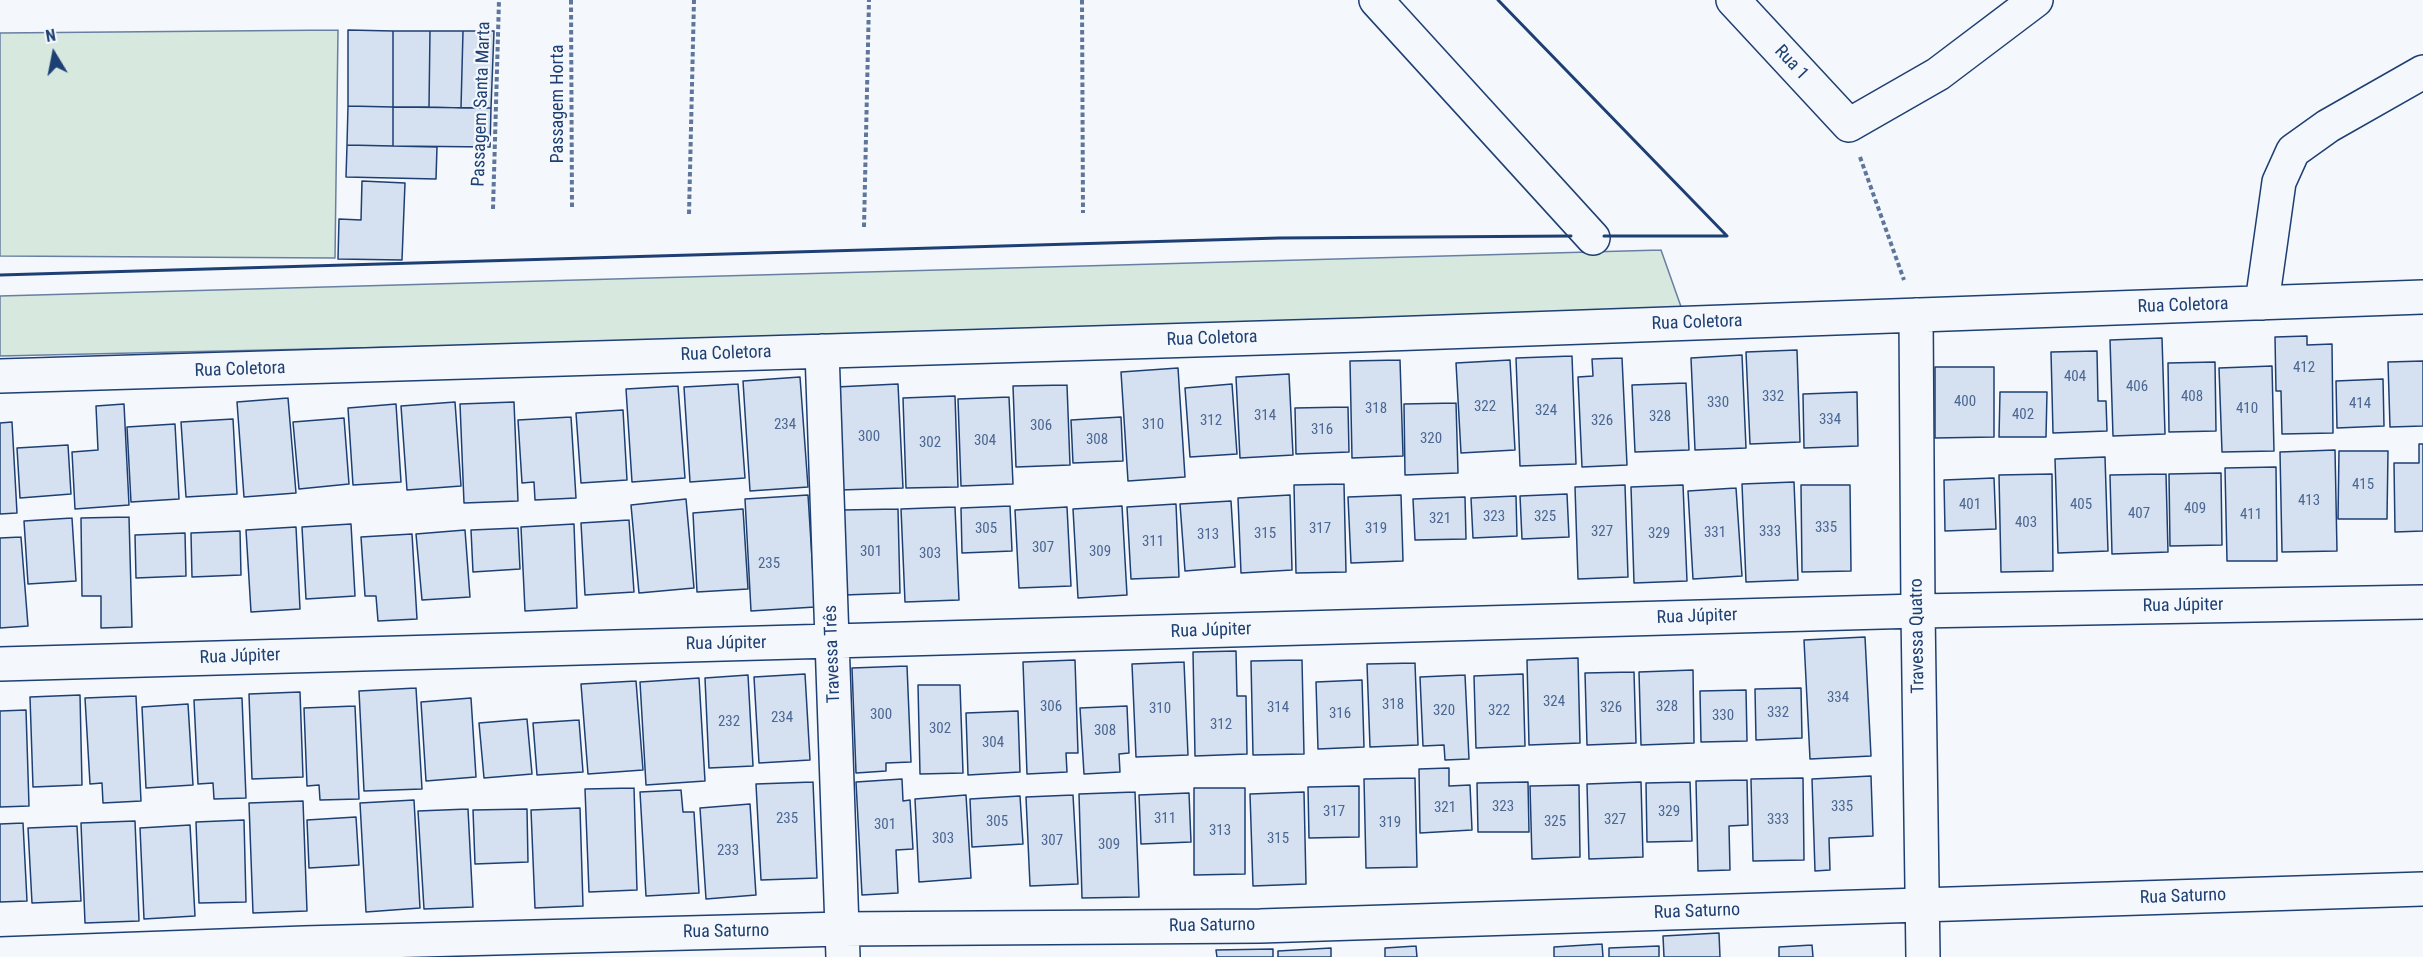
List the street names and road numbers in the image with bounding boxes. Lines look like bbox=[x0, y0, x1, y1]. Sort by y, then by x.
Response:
street label: Passagem Santa Marta bbox=[468, 21, 496, 187]
street label: Rua 1 bbox=[1769, 41, 1813, 85]
street label: Passagem Horta bbox=[547, 45, 569, 163]
street label: Rua Coletora bbox=[2137, 294, 2229, 318]
street label: Rua Coletora bbox=[1651, 311, 1743, 335]
street label: Rua Coletora bbox=[1166, 327, 1258, 351]
street label: Rua Coletora bbox=[680, 342, 772, 366]
street label: Rua Coletora bbox=[194, 358, 286, 382]
street label: Travessa Quatro bbox=[1906, 578, 1930, 694]
street label: Rua Júpiter bbox=[2142, 594, 2224, 618]
street label: Travessa Três bbox=[820, 605, 846, 703]
street label: Rua Júpiter bbox=[1656, 605, 1738, 629]
street label: Rua Júpiter bbox=[1170, 619, 1252, 643]
street label: Rua Júpiter bbox=[685, 632, 767, 656]
street label: Rua Júpiter bbox=[199, 645, 281, 669]
street label: Rua Saturno bbox=[2140, 885, 2226, 909]
street label: Rua Saturno bbox=[1654, 900, 1740, 924]
street label: Rua Saturno bbox=[1169, 914, 1255, 938]
street label: Rua Saturno bbox=[683, 920, 769, 944]

